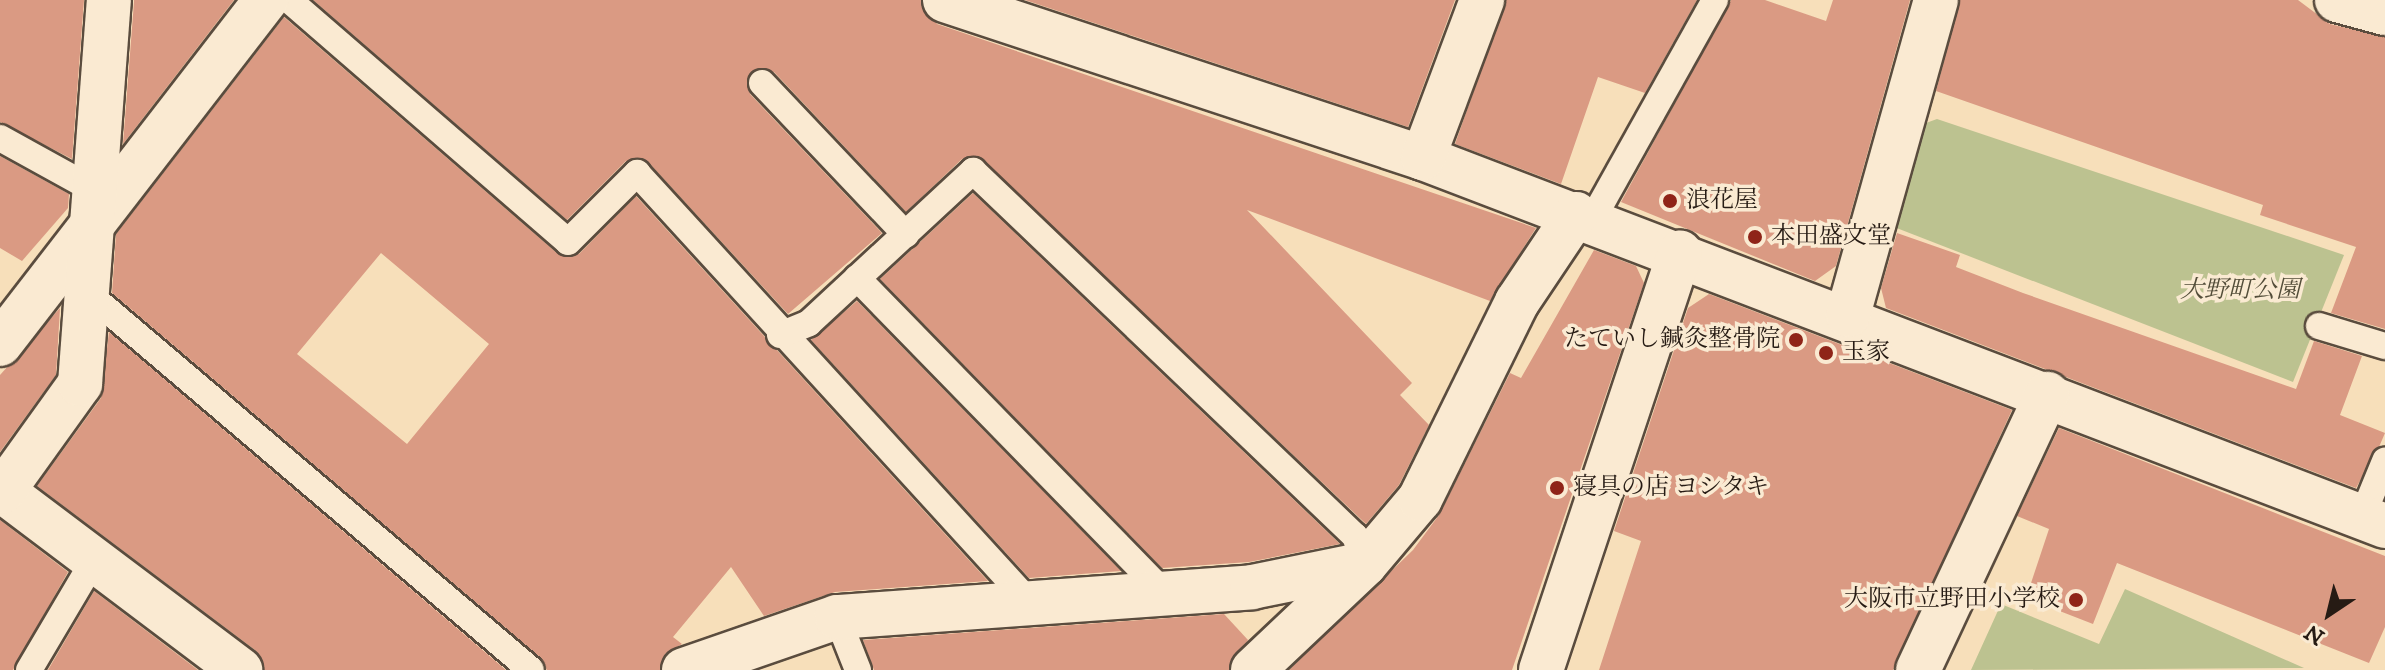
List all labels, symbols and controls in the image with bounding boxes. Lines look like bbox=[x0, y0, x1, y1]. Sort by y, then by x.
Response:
place label: 浪花屋 bbox=[1686, 187, 1758, 215]
marker: 浪花屋 bbox=[1661, 192, 1679, 210]
place label: 本田盛文堂 bbox=[1771, 223, 1891, 251]
marker: 本田盛文堂 bbox=[1746, 228, 1764, 246]
park label: 大野町公園 bbox=[2180, 277, 2300, 305]
place label: たていし鍼灸整骨院 bbox=[1564, 326, 1780, 354]
marker: たていし鍼灸整骨院 bbox=[1787, 331, 1805, 349]
place label: 玉家 bbox=[1842, 339, 1890, 367]
marker: 玉家 bbox=[1817, 344, 1835, 362]
place label: 寝具の店 ヨシタキ bbox=[1573, 474, 1770, 502]
marker: 寝具の店 ヨシタキ bbox=[1548, 479, 1566, 497]
north arrow bbox=[2289, 574, 2369, 654]
place label: 大阪市立野田小学校 bbox=[1844, 586, 2060, 614]
marker: 大阪市立野田小学校 bbox=[2067, 591, 2085, 609]
text: N bbox=[2300, 618, 2330, 650]

